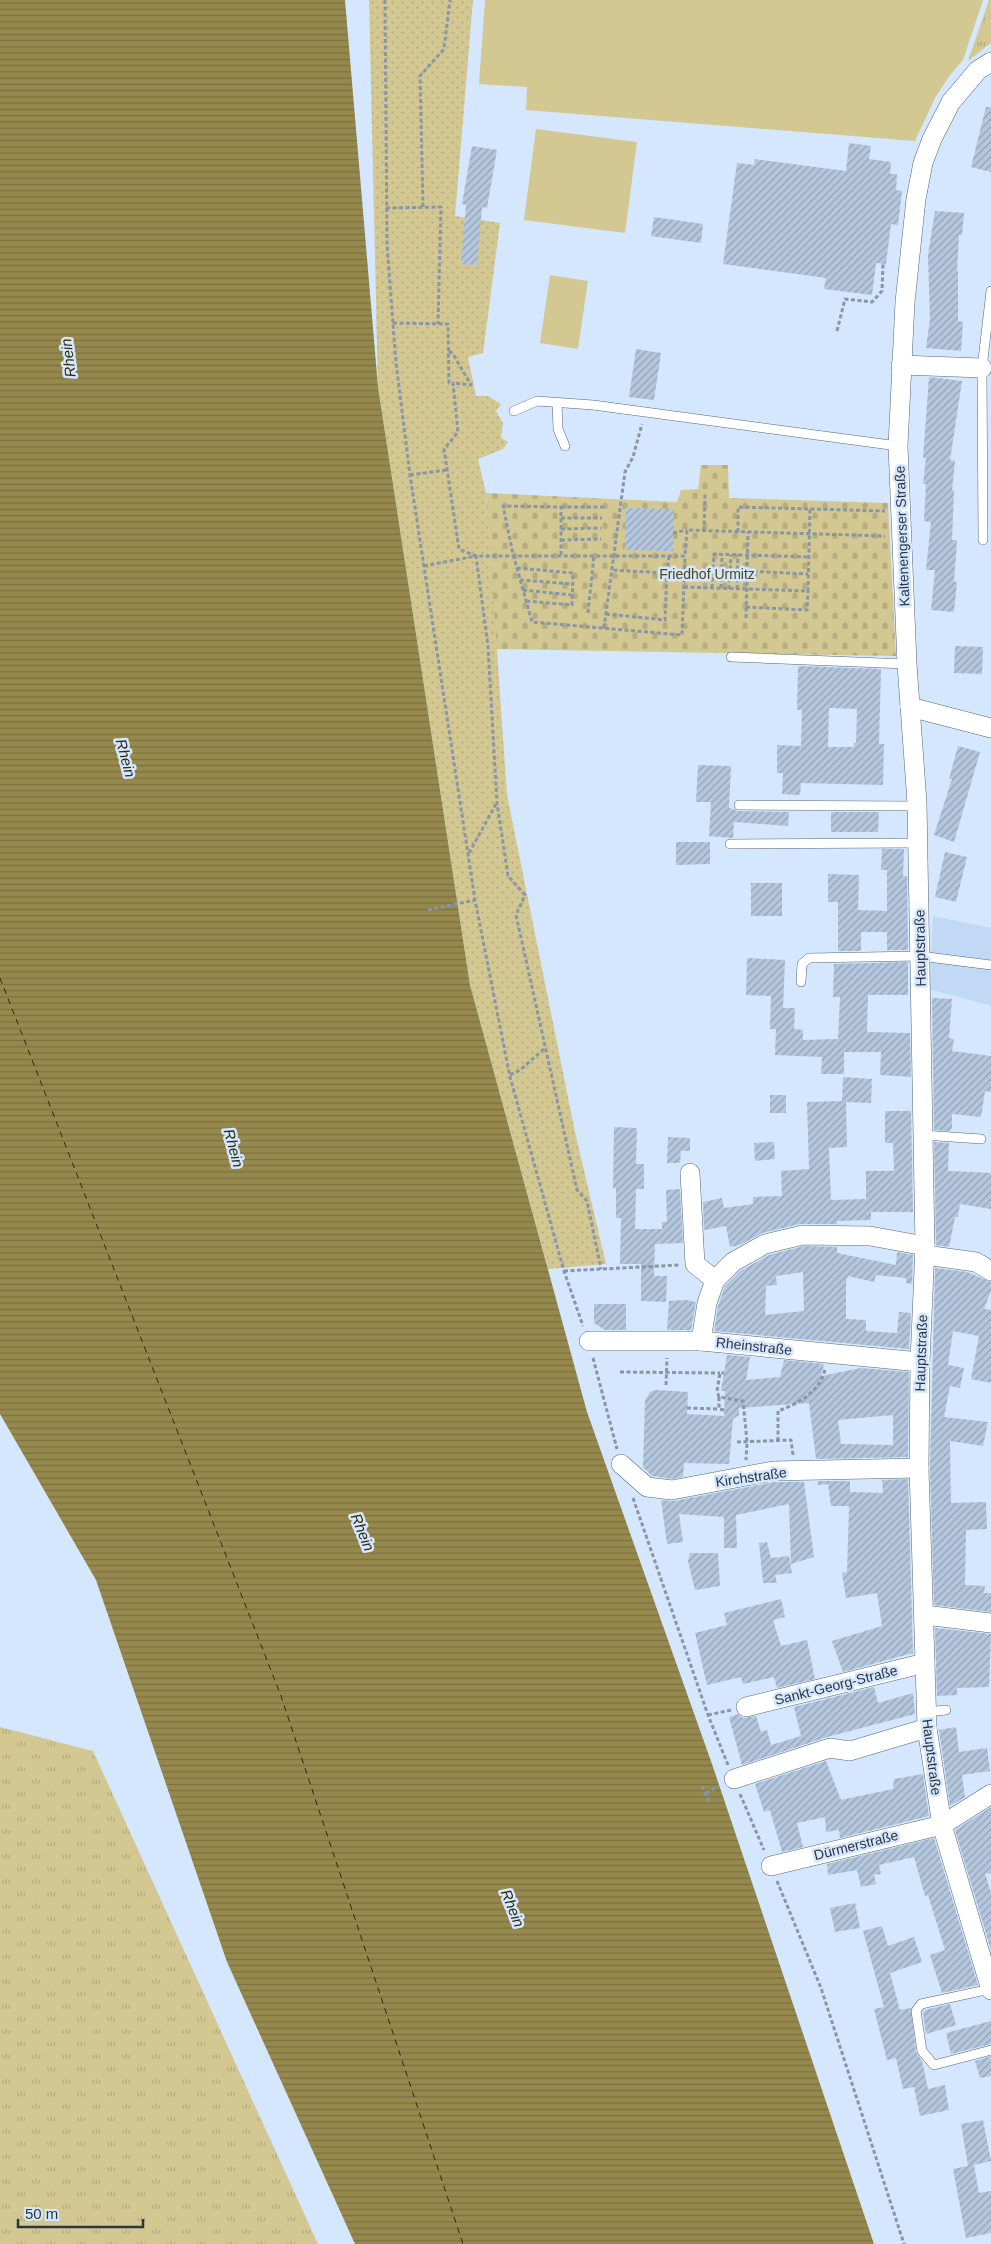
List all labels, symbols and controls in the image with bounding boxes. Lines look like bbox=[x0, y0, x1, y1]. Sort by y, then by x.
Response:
water label: Rhein bbox=[57, 338, 79, 378]
street label: Kaltenengerser Straße bbox=[892, 465, 912, 607]
park label: Friedhof Urmitz bbox=[659, 566, 755, 582]
water label: Rhein bbox=[113, 737, 139, 779]
street label: Hauptstraße bbox=[911, 909, 929, 987]
water label: Rhein bbox=[221, 1127, 247, 1169]
street label: Hauptstraße bbox=[912, 1314, 930, 1392]
street label: Rheinstraße bbox=[715, 1334, 793, 1358]
street label: Kirchstraße bbox=[714, 1464, 788, 1490]
water label: Rhein bbox=[348, 1511, 378, 1553]
street label: Sankt-Georg-Straße bbox=[773, 1662, 899, 1708]
street label: Hauptstraße bbox=[919, 1718, 945, 1796]
street label: Dürmerstraße bbox=[812, 1827, 900, 1863]
water label: Rhein bbox=[498, 1887, 528, 1929]
scale bar bbox=[18, 2196, 142, 2228]
text: 50 m bbox=[25, 2205, 58, 2222]

